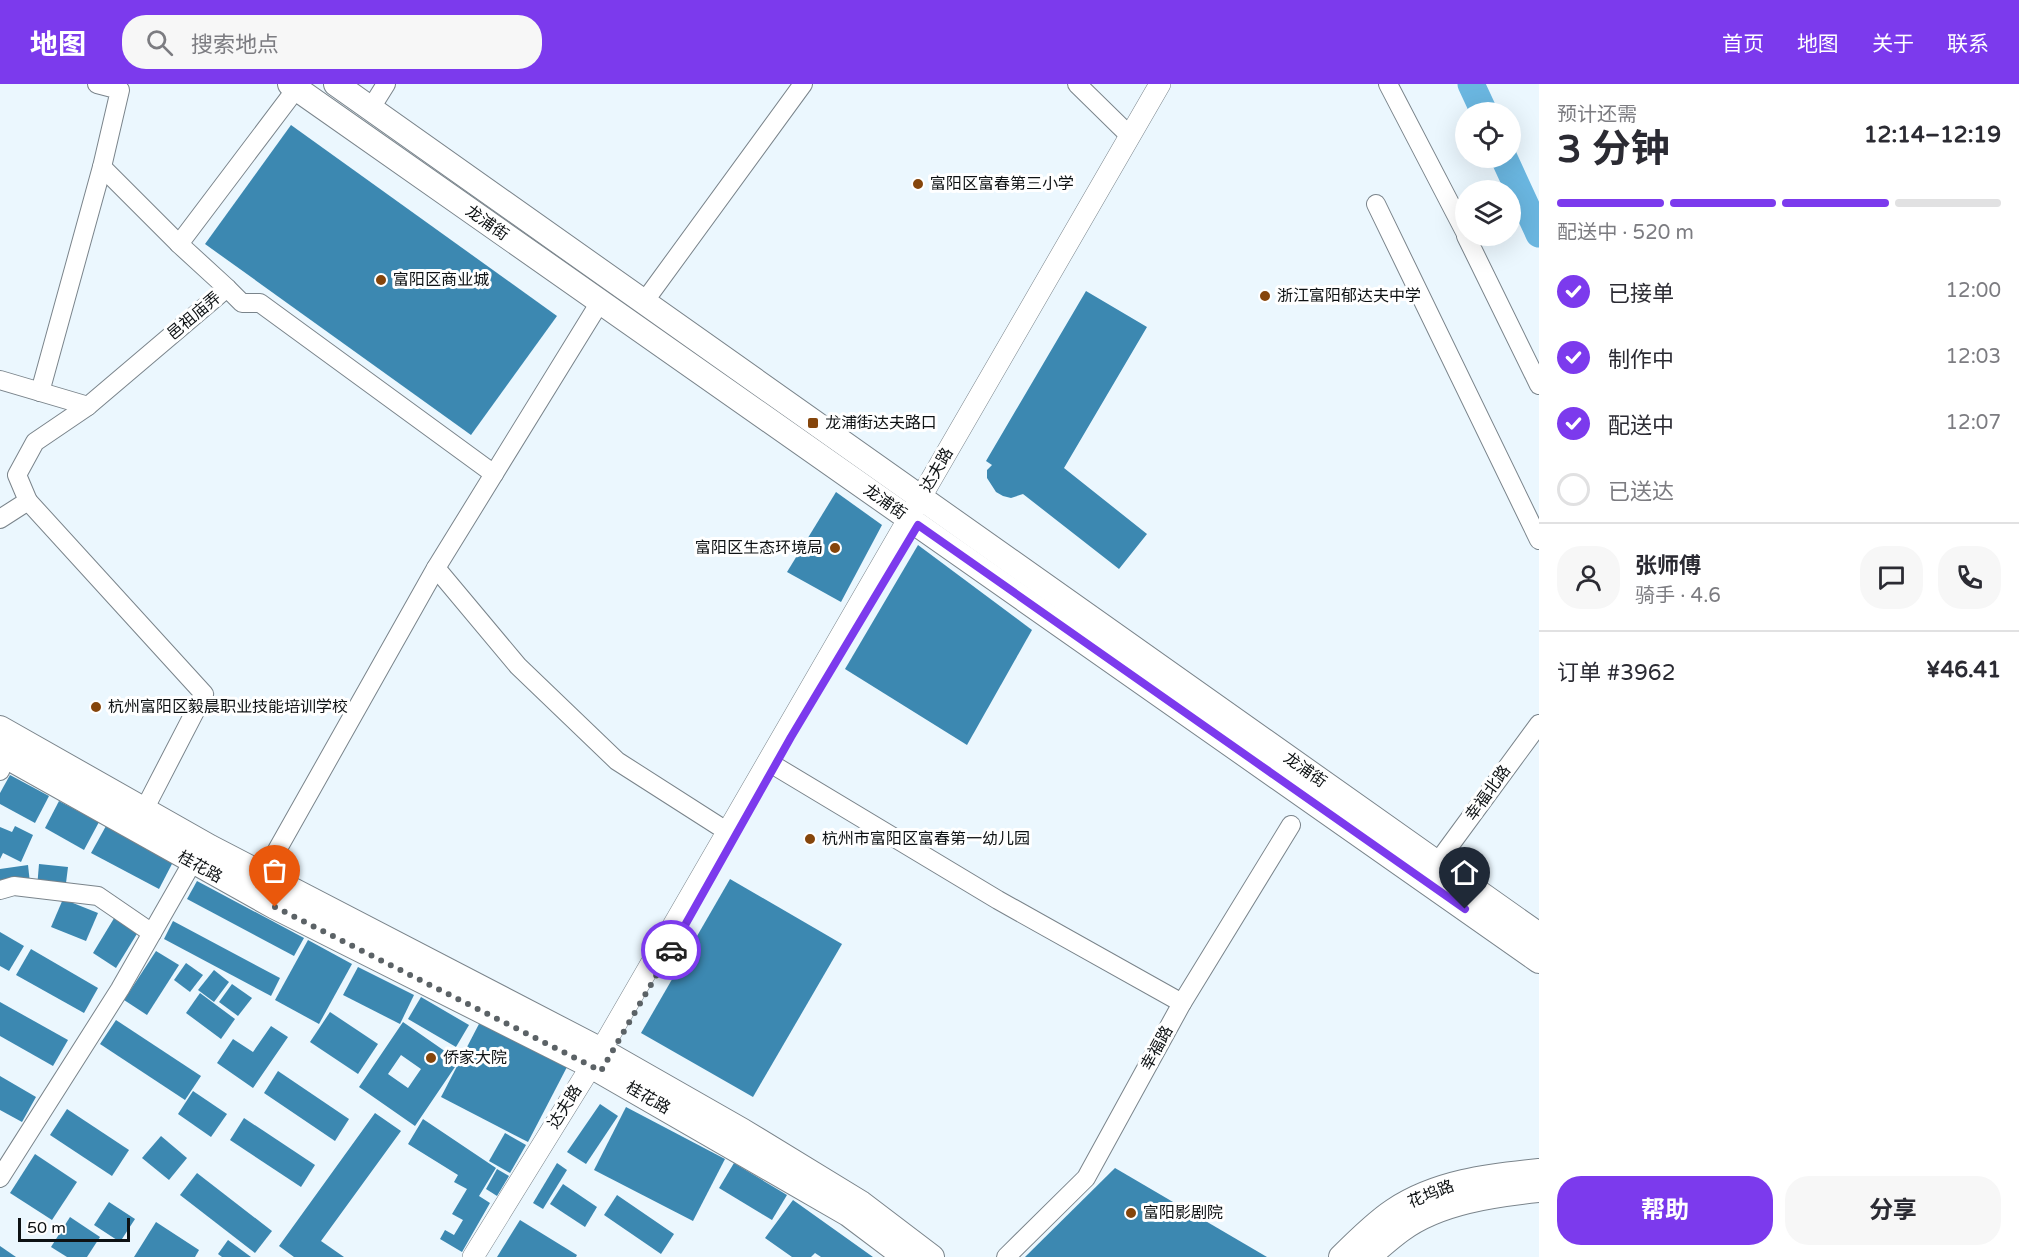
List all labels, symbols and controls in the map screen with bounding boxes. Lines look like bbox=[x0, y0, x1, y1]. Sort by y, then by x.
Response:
search box bbox=[122, 15, 542, 69]
icon: search bbox=[143, 26, 176, 59]
text: 地图 bbox=[30, 28, 86, 62]
text: 搜索地点 bbox=[191, 32, 279, 58]
text: 首页 bbox=[1722, 32, 1764, 57]
text: 地图 bbox=[1797, 32, 1839, 57]
text: 关于 bbox=[1872, 32, 1914, 57]
text: 联系 bbox=[1947, 32, 1989, 57]
map controls bbox=[1455, 102, 1521, 246]
button: locate bbox=[1455, 102, 1521, 168]
text: 预计还需 bbox=[1557, 103, 1637, 127]
text: 12:14–12:19 bbox=[1864, 122, 2001, 148]
text: 3 分钟 bbox=[1557, 126, 1670, 173]
place label: 富阳区富春第三小学 bbox=[930, 174, 1074, 194]
marker: 富阳区富春第三小学 bbox=[911, 177, 925, 191]
button: layers bbox=[1455, 180, 1521, 246]
street label: 龙浦街 bbox=[462, 201, 512, 245]
text: 配送中 · 520 m bbox=[1557, 221, 1694, 245]
place label: 富阳区商业城 bbox=[393, 270, 489, 290]
marker: 富阳区商业城 bbox=[374, 273, 388, 287]
icon: check bbox=[1557, 275, 1590, 308]
text: 12:00 bbox=[1946, 279, 2001, 303]
text: 已接单 bbox=[1608, 281, 1674, 307]
place label: 浙江富阳郁达夫中学 bbox=[1277, 286, 1421, 306]
street label: 邑祖庙弄 bbox=[163, 288, 225, 344]
marker: 浙江富阳郁达夫中学 bbox=[1258, 289, 1272, 303]
icon: check bbox=[1557, 341, 1590, 374]
text: 12:03 bbox=[1946, 345, 2001, 369]
text: 制作中 bbox=[1608, 347, 1674, 373]
icon: check bbox=[1557, 407, 1590, 440]
text: 12:07 bbox=[1946, 411, 2001, 435]
place label: 龙浦街达夫路口 bbox=[825, 413, 937, 433]
text: 配送中 bbox=[1608, 413, 1674, 439]
marker: 龙浦街达夫路口 bbox=[806, 416, 820, 430]
street label: 达夫路 bbox=[916, 444, 958, 496]
text: 已送达 bbox=[1608, 479, 1674, 505]
street label: 龙浦街 bbox=[860, 480, 910, 524]
place label: 富阳区生态环境局 bbox=[695, 538, 823, 558]
marker: 富阳区生态环境局 bbox=[828, 541, 842, 555]
button: person bbox=[1557, 546, 1620, 609]
button: chat bbox=[1860, 546, 1923, 609]
button: phone bbox=[1938, 546, 2001, 609]
text: 张师傅 bbox=[1635, 553, 1701, 579]
text: 骑手 · 4.6 bbox=[1635, 584, 1721, 608]
text: ¥46.41 bbox=[1926, 657, 2001, 683]
text: 订单 #3962 bbox=[1557, 660, 1675, 686]
place label: 杭州富阳区毅晨职业技能培训学校 bbox=[108, 697, 348, 717]
marker: 杭州富阳区毅晨职业技能培训学校 bbox=[89, 700, 103, 714]
street label: 龙浦街 bbox=[1280, 748, 1330, 792]
street label: 幸福北路 bbox=[1461, 761, 1515, 825]
place label: 杭州市富阳区富春第一幼儿园 bbox=[822, 829, 1030, 849]
marker: 杭州市富阳区富春第一幼儿园 bbox=[803, 832, 817, 846]
pin bbox=[249, 845, 300, 907]
street label: 桂花路 bbox=[174, 847, 226, 887]
pin bbox=[1439, 847, 1490, 909]
icon: bag bbox=[258, 854, 291, 887]
icon: home bbox=[1448, 856, 1481, 889]
courier bbox=[641, 920, 701, 980]
icon: car bbox=[655, 934, 688, 967]
street label: 幸福路 bbox=[1137, 1022, 1177, 1074]
place label: 侨家大院 bbox=[443, 1048, 507, 1068]
marker: 侨家大院 bbox=[424, 1051, 438, 1065]
street label: 桂花路 bbox=[622, 1077, 674, 1119]
street label: 达夫路 bbox=[544, 1081, 586, 1133]
street label: 花坞路 bbox=[1405, 1176, 1457, 1212]
button: 帮助 bbox=[1557, 1176, 1773, 1245]
button: 分享 bbox=[1785, 1176, 2001, 1245]
place label: 富阳影剧院 bbox=[1143, 1203, 1223, 1223]
marker: 富阳影剧院 bbox=[1124, 1206, 1138, 1220]
scale bar bbox=[18, 1215, 130, 1242]
text: 50 m bbox=[27, 1218, 66, 1238]

